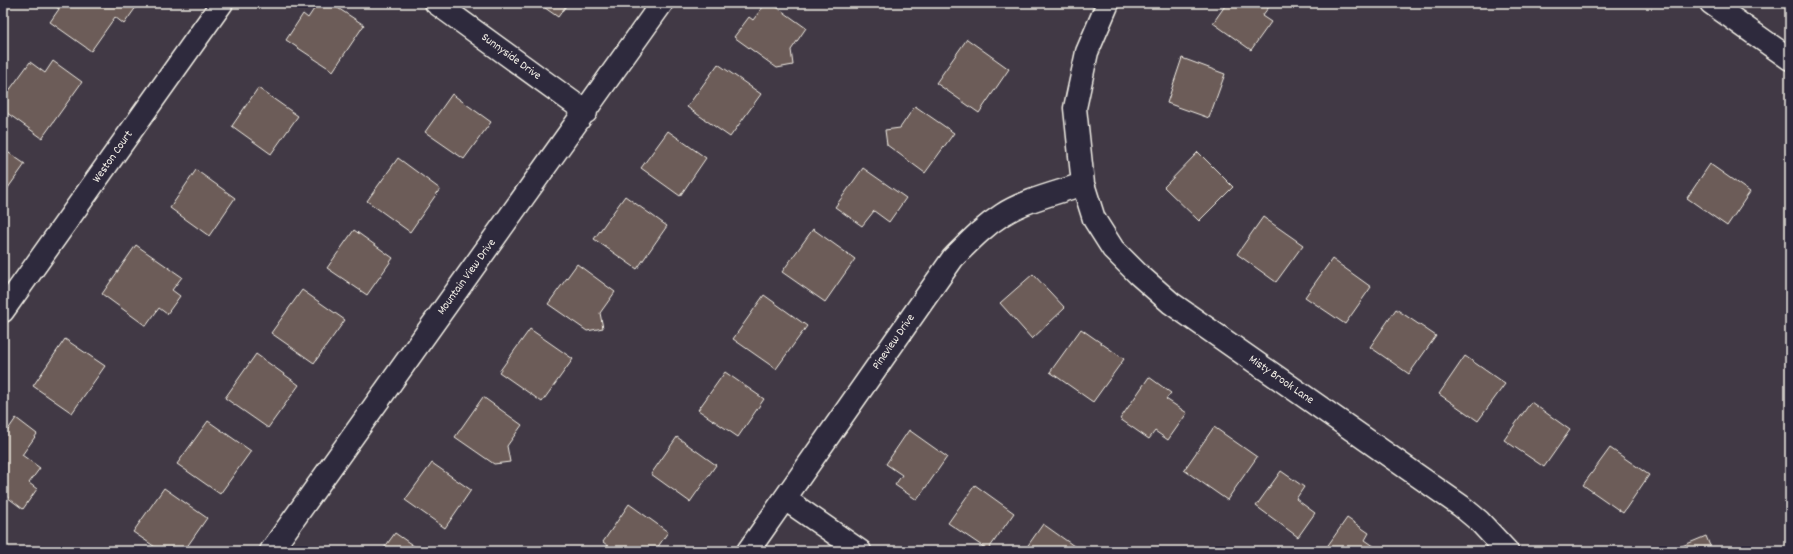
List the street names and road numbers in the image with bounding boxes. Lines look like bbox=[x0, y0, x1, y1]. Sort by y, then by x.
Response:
street label: Sunnyside Drive bbox=[478, 29, 544, 85]
street label: Weston Court bbox=[89, 127, 138, 187]
street label: Mountain View Drive bbox=[434, 235, 500, 319]
street label: Pineview Drive bbox=[869, 311, 919, 373]
street label: Misty Brook Lane bbox=[1245, 351, 1317, 409]

